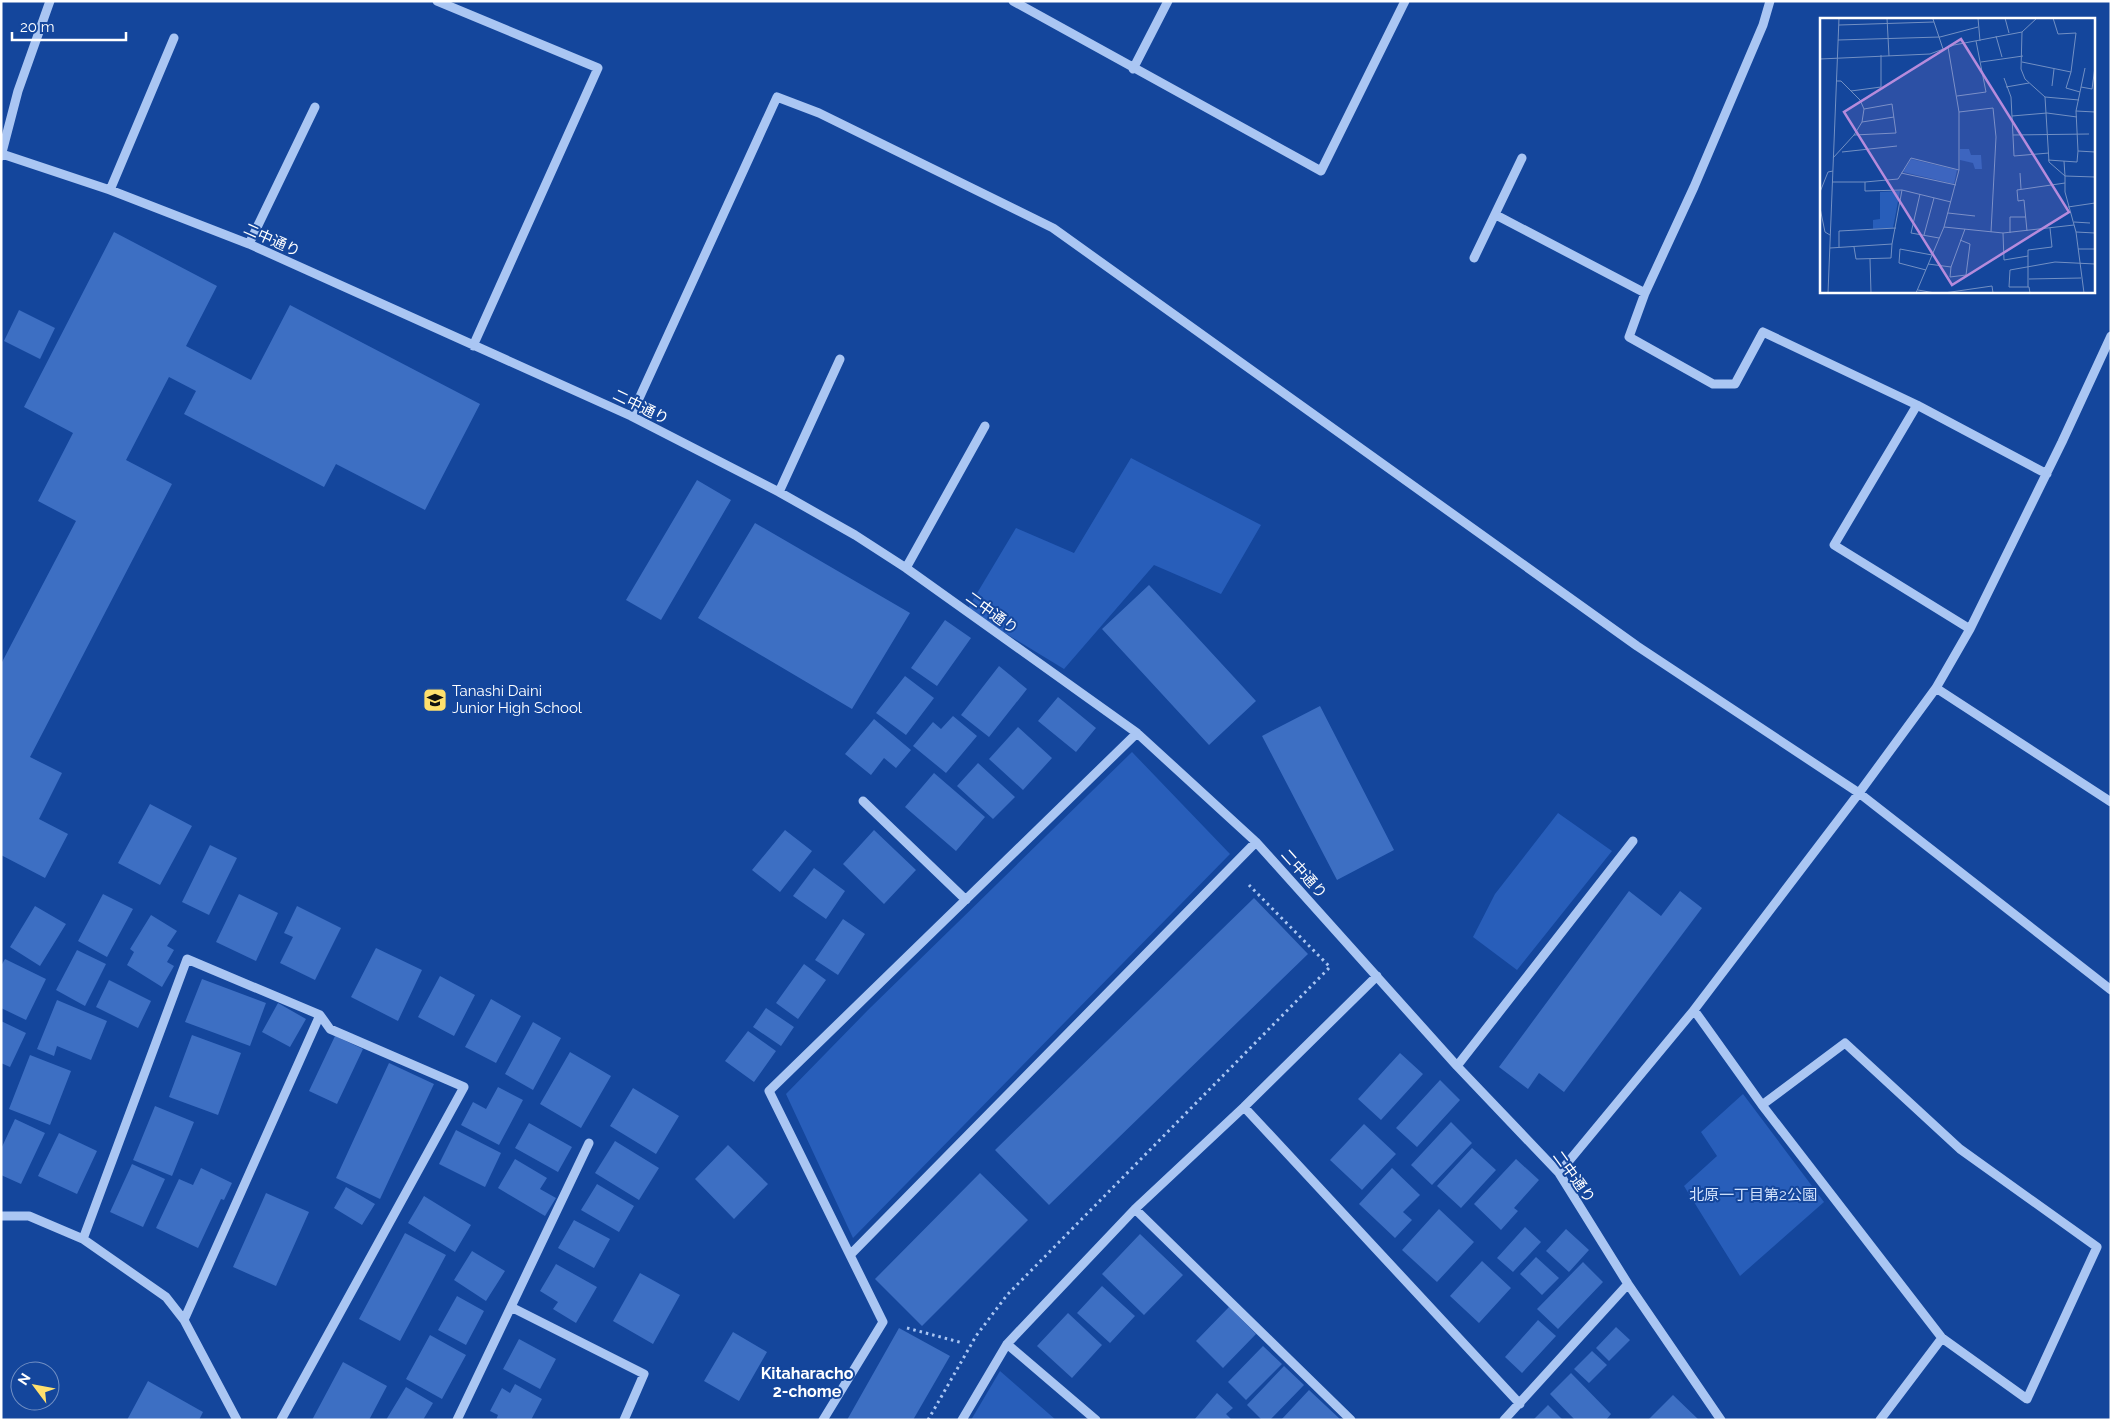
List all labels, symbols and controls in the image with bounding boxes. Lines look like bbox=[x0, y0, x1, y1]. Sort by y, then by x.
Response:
scale bar bbox=[12, 10, 126, 42]
text: 20 m bbox=[20, 18, 55, 36]
inset map bbox=[1820, 18, 2094, 292]
street label: 二中通り bbox=[241, 220, 303, 260]
street label: 二中通り bbox=[610, 386, 672, 428]
street label: 二中通り bbox=[962, 588, 1022, 638]
place label: Tanashi Daini Junior High School bbox=[452, 682, 583, 717]
school or university icon: Tanashi Daini Junior High School bbox=[422, 687, 448, 713]
street label: 二中通り bbox=[1277, 846, 1331, 902]
street label: 二中通り bbox=[1549, 1147, 1599, 1207]
park label: 北原一丁目第2公園 bbox=[1689, 1186, 1817, 1204]
north arrow bbox=[10, 1361, 60, 1411]
district label: Kitaharacho 2-chome bbox=[761, 1364, 854, 1401]
text: N bbox=[14, 1370, 34, 1388]

